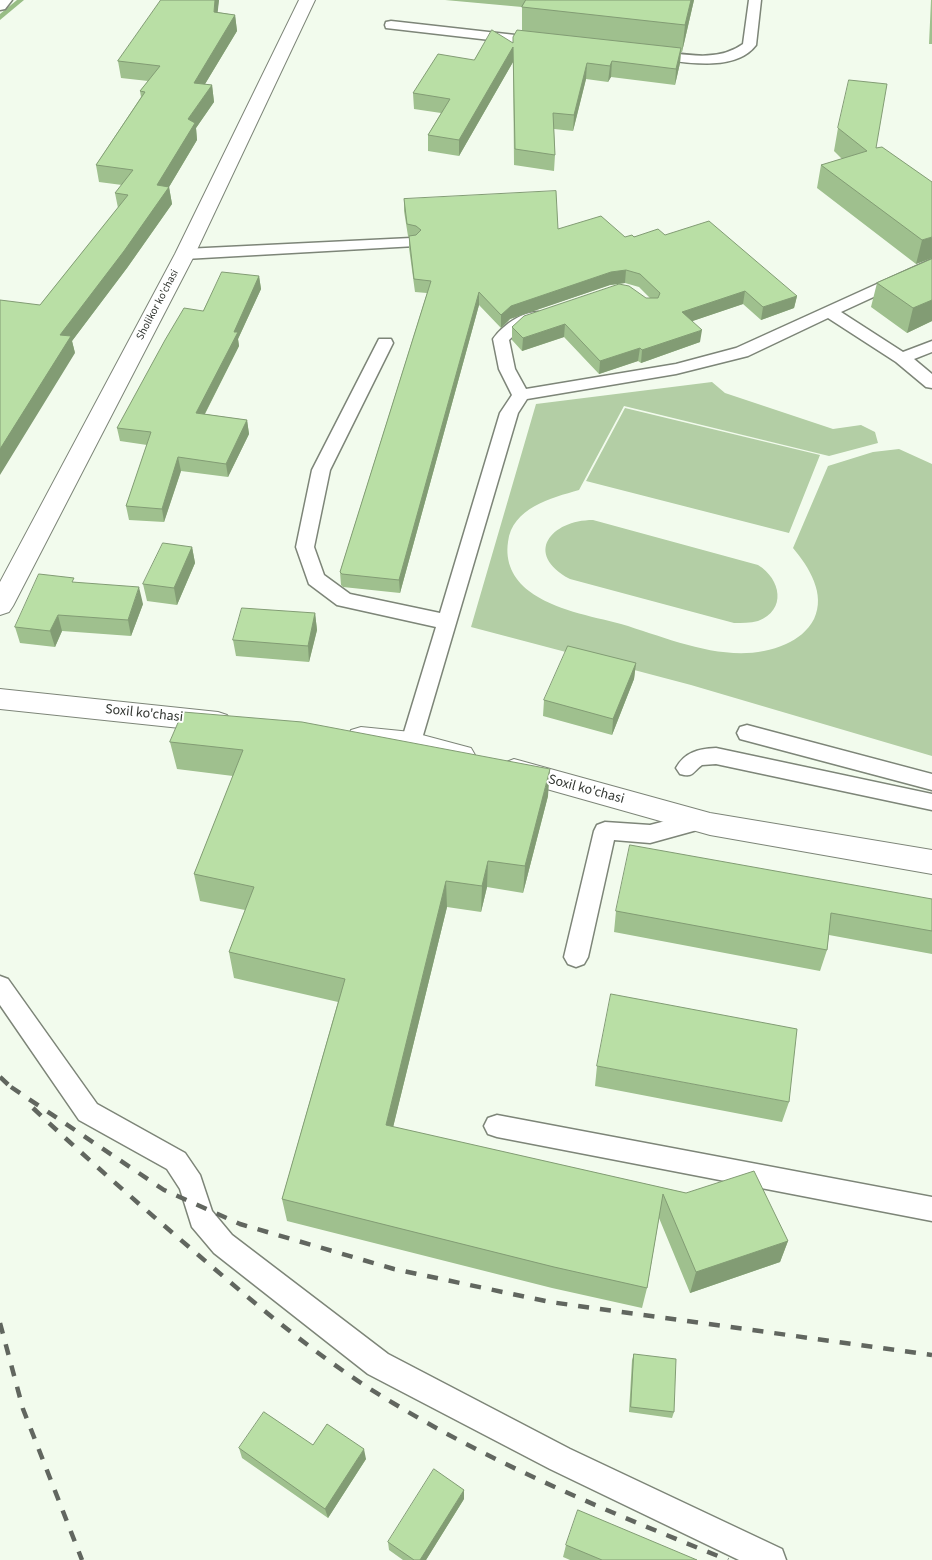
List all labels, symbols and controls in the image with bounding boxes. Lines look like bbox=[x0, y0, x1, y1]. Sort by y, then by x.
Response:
street label: Sholikor ko'chasi bbox=[134, 268, 182, 342]
street label: Soxil ko'chasi bbox=[104, 702, 184, 726]
street label: Soxil ko'chasi bbox=[546, 772, 626, 808]

